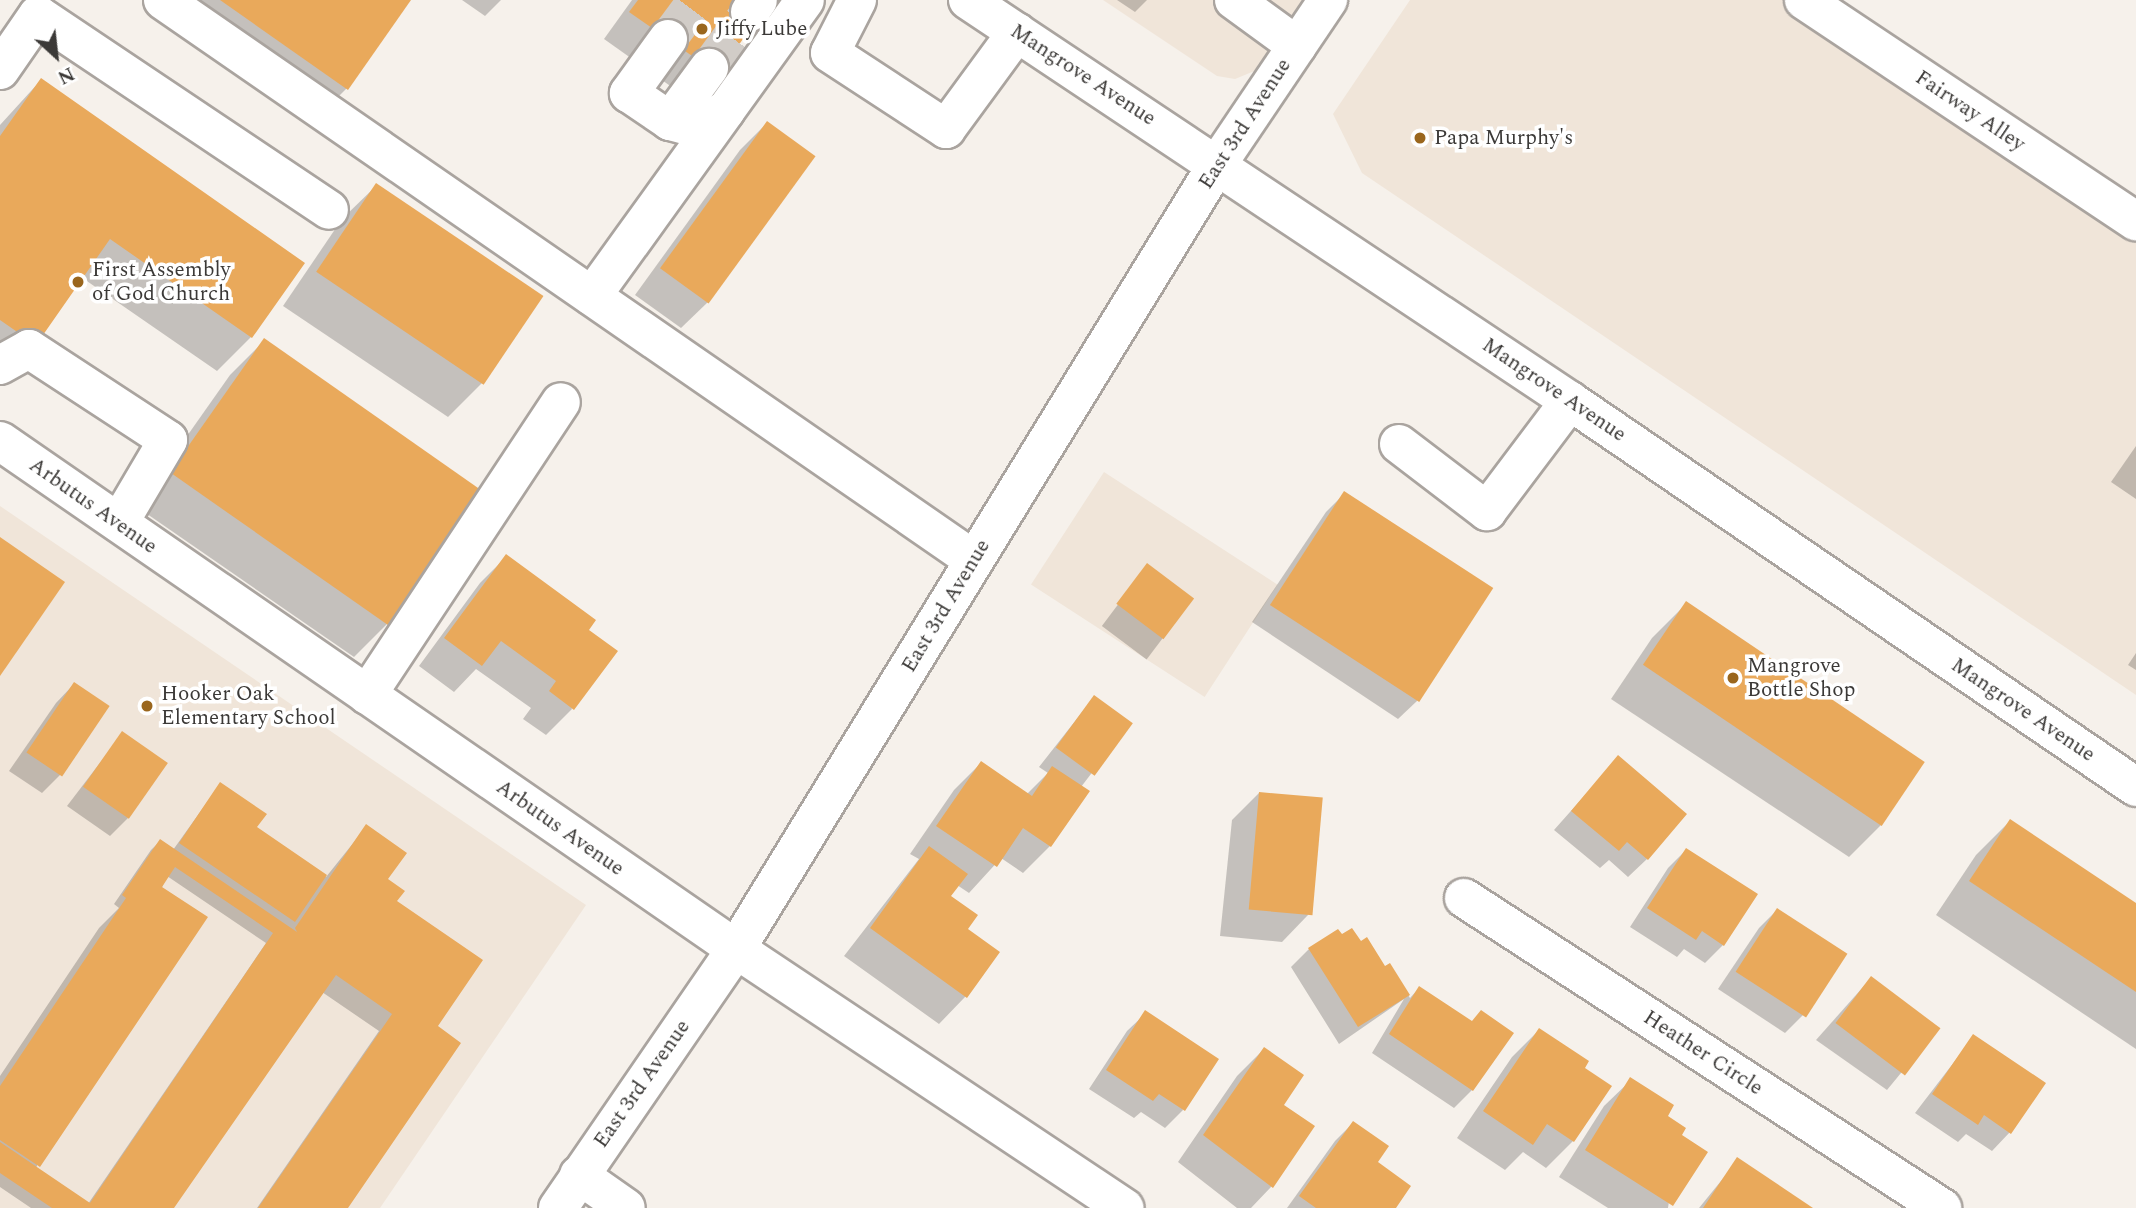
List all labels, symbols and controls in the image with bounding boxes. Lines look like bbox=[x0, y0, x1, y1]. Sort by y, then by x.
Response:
place label: Jiffy Lube bbox=[716, 16, 807, 42]
street label: Mangrove Avenue bbox=[1006, 19, 1160, 131]
north arrow bbox=[21, 21, 91, 91]
marker: Jiffy Lube bbox=[694, 21, 710, 37]
street label: East 3rd Avenue bbox=[1193, 54, 1297, 194]
text: N bbox=[52, 59, 79, 92]
street label: Fairway Alley bbox=[1910, 65, 2030, 157]
place label: Papa Murphy's bbox=[1434, 125, 1573, 151]
marker: Papa Murphy's bbox=[1412, 130, 1428, 146]
place label: First Assembly of God Church bbox=[92, 257, 231, 307]
marker: First Assembly of God Church bbox=[70, 274, 86, 290]
street label: Mangrove Avenue bbox=[1477, 333, 1631, 447]
street label: Arbutus Avenue bbox=[24, 453, 162, 559]
street label: East 3rd Avenue bbox=[896, 535, 996, 677]
place label: Mangrove Bottle Shop bbox=[1747, 653, 1855, 703]
street label: Mangrove Avenue bbox=[1946, 653, 2100, 767]
marker: Mangrove Bottle Shop bbox=[1725, 670, 1741, 686]
place label: Hooker Oak Elementary School bbox=[161, 681, 336, 731]
marker: Hooker Oak Elementary School bbox=[139, 698, 155, 714]
street label: Arbutus Avenue bbox=[491, 775, 629, 881]
street label: Heather Circle bbox=[1638, 1005, 1768, 1101]
street label: East 3rd Avenue bbox=[588, 1015, 696, 1153]

